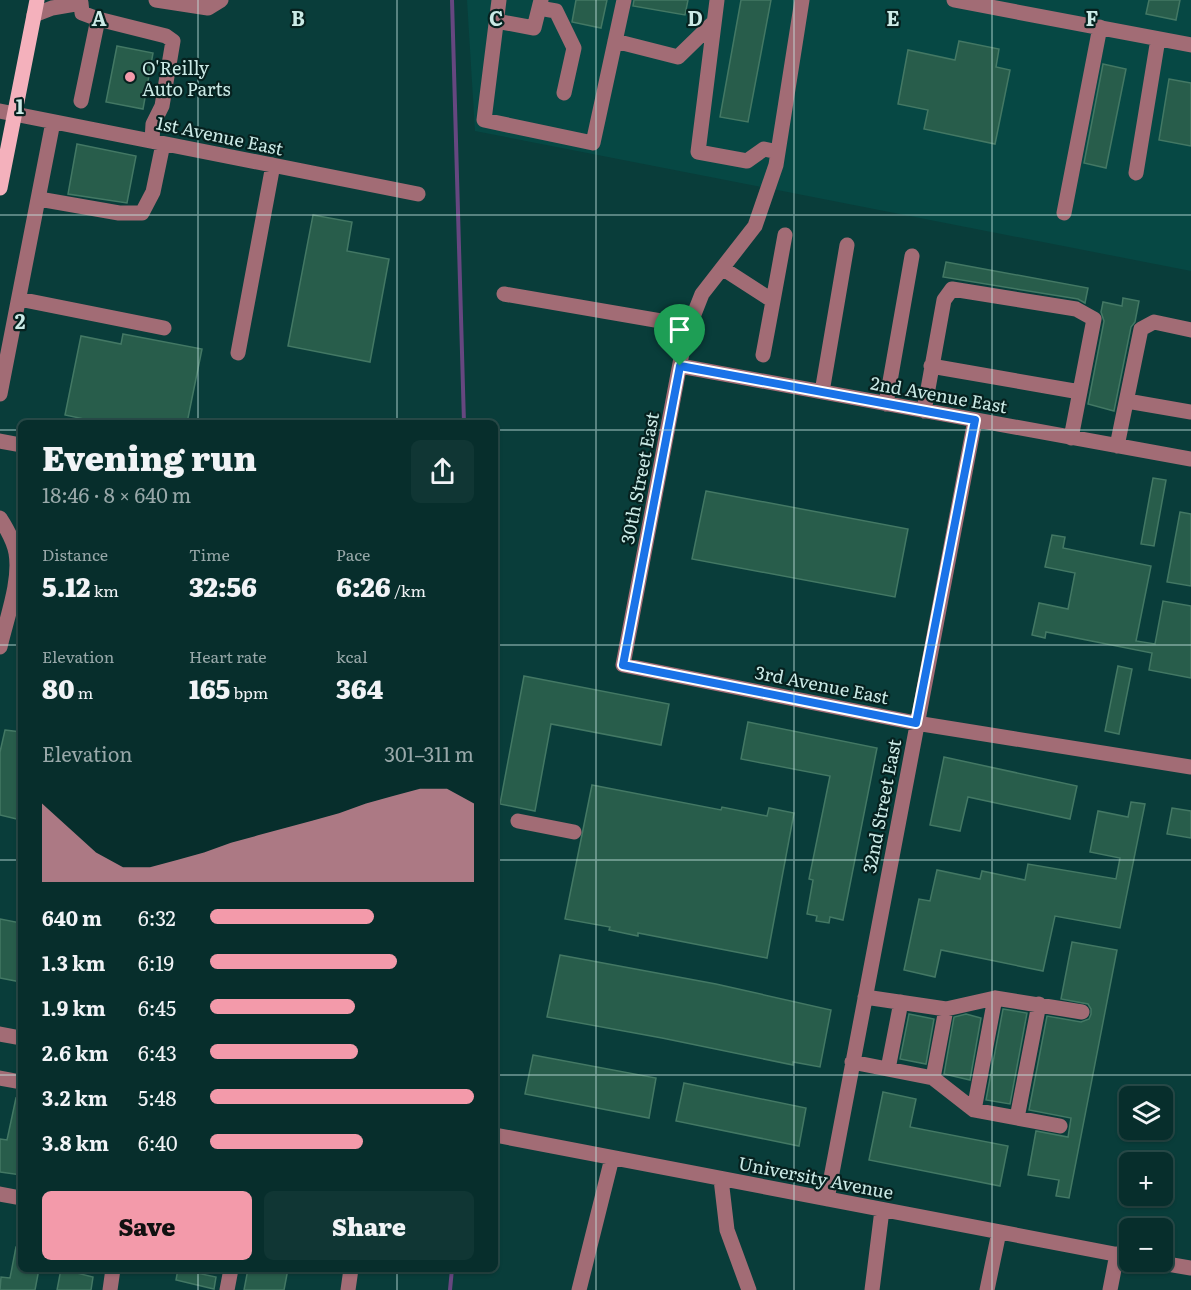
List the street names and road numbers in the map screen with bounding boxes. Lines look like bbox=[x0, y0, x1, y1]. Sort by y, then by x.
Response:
street label: 1st Avenue East bbox=[154, 108, 287, 162]
street label: 2nd Avenue East bbox=[868, 369, 1010, 419]
street label: 30th Street East bbox=[613, 409, 665, 546]
street label: 3rd Avenue East bbox=[753, 658, 892, 710]
street label: 32nd Street East bbox=[855, 736, 907, 875]
street label: University Avenue bbox=[736, 1149, 896, 1205]

